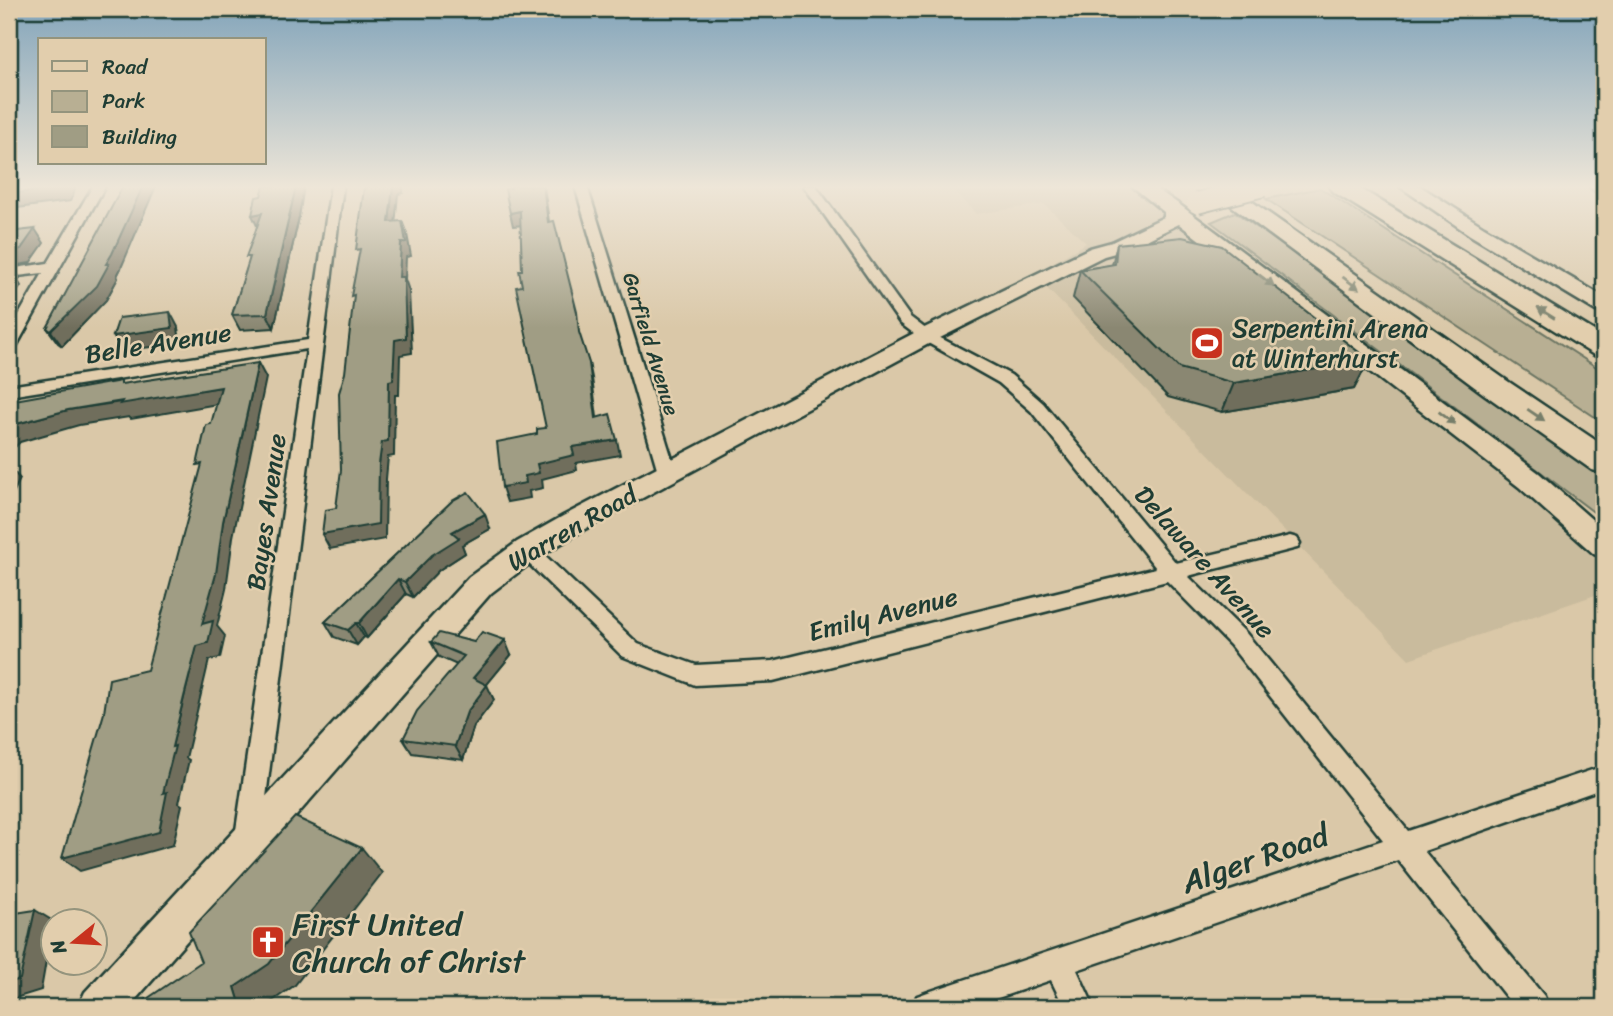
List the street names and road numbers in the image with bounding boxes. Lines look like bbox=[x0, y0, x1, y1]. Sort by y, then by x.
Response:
street label: Garfield Avenue bbox=[611, 268, 691, 421]
street label: Belle Avenue bbox=[81, 309, 235, 377]
street label: Bayes Avenue bbox=[232, 431, 300, 593]
street label: Warren Road bbox=[498, 471, 648, 584]
street label: Delaware Avenue bbox=[1123, 474, 1287, 650]
street label: Emily Avenue bbox=[803, 573, 963, 655]
street label: Alger Road bbox=[1173, 806, 1339, 911]

